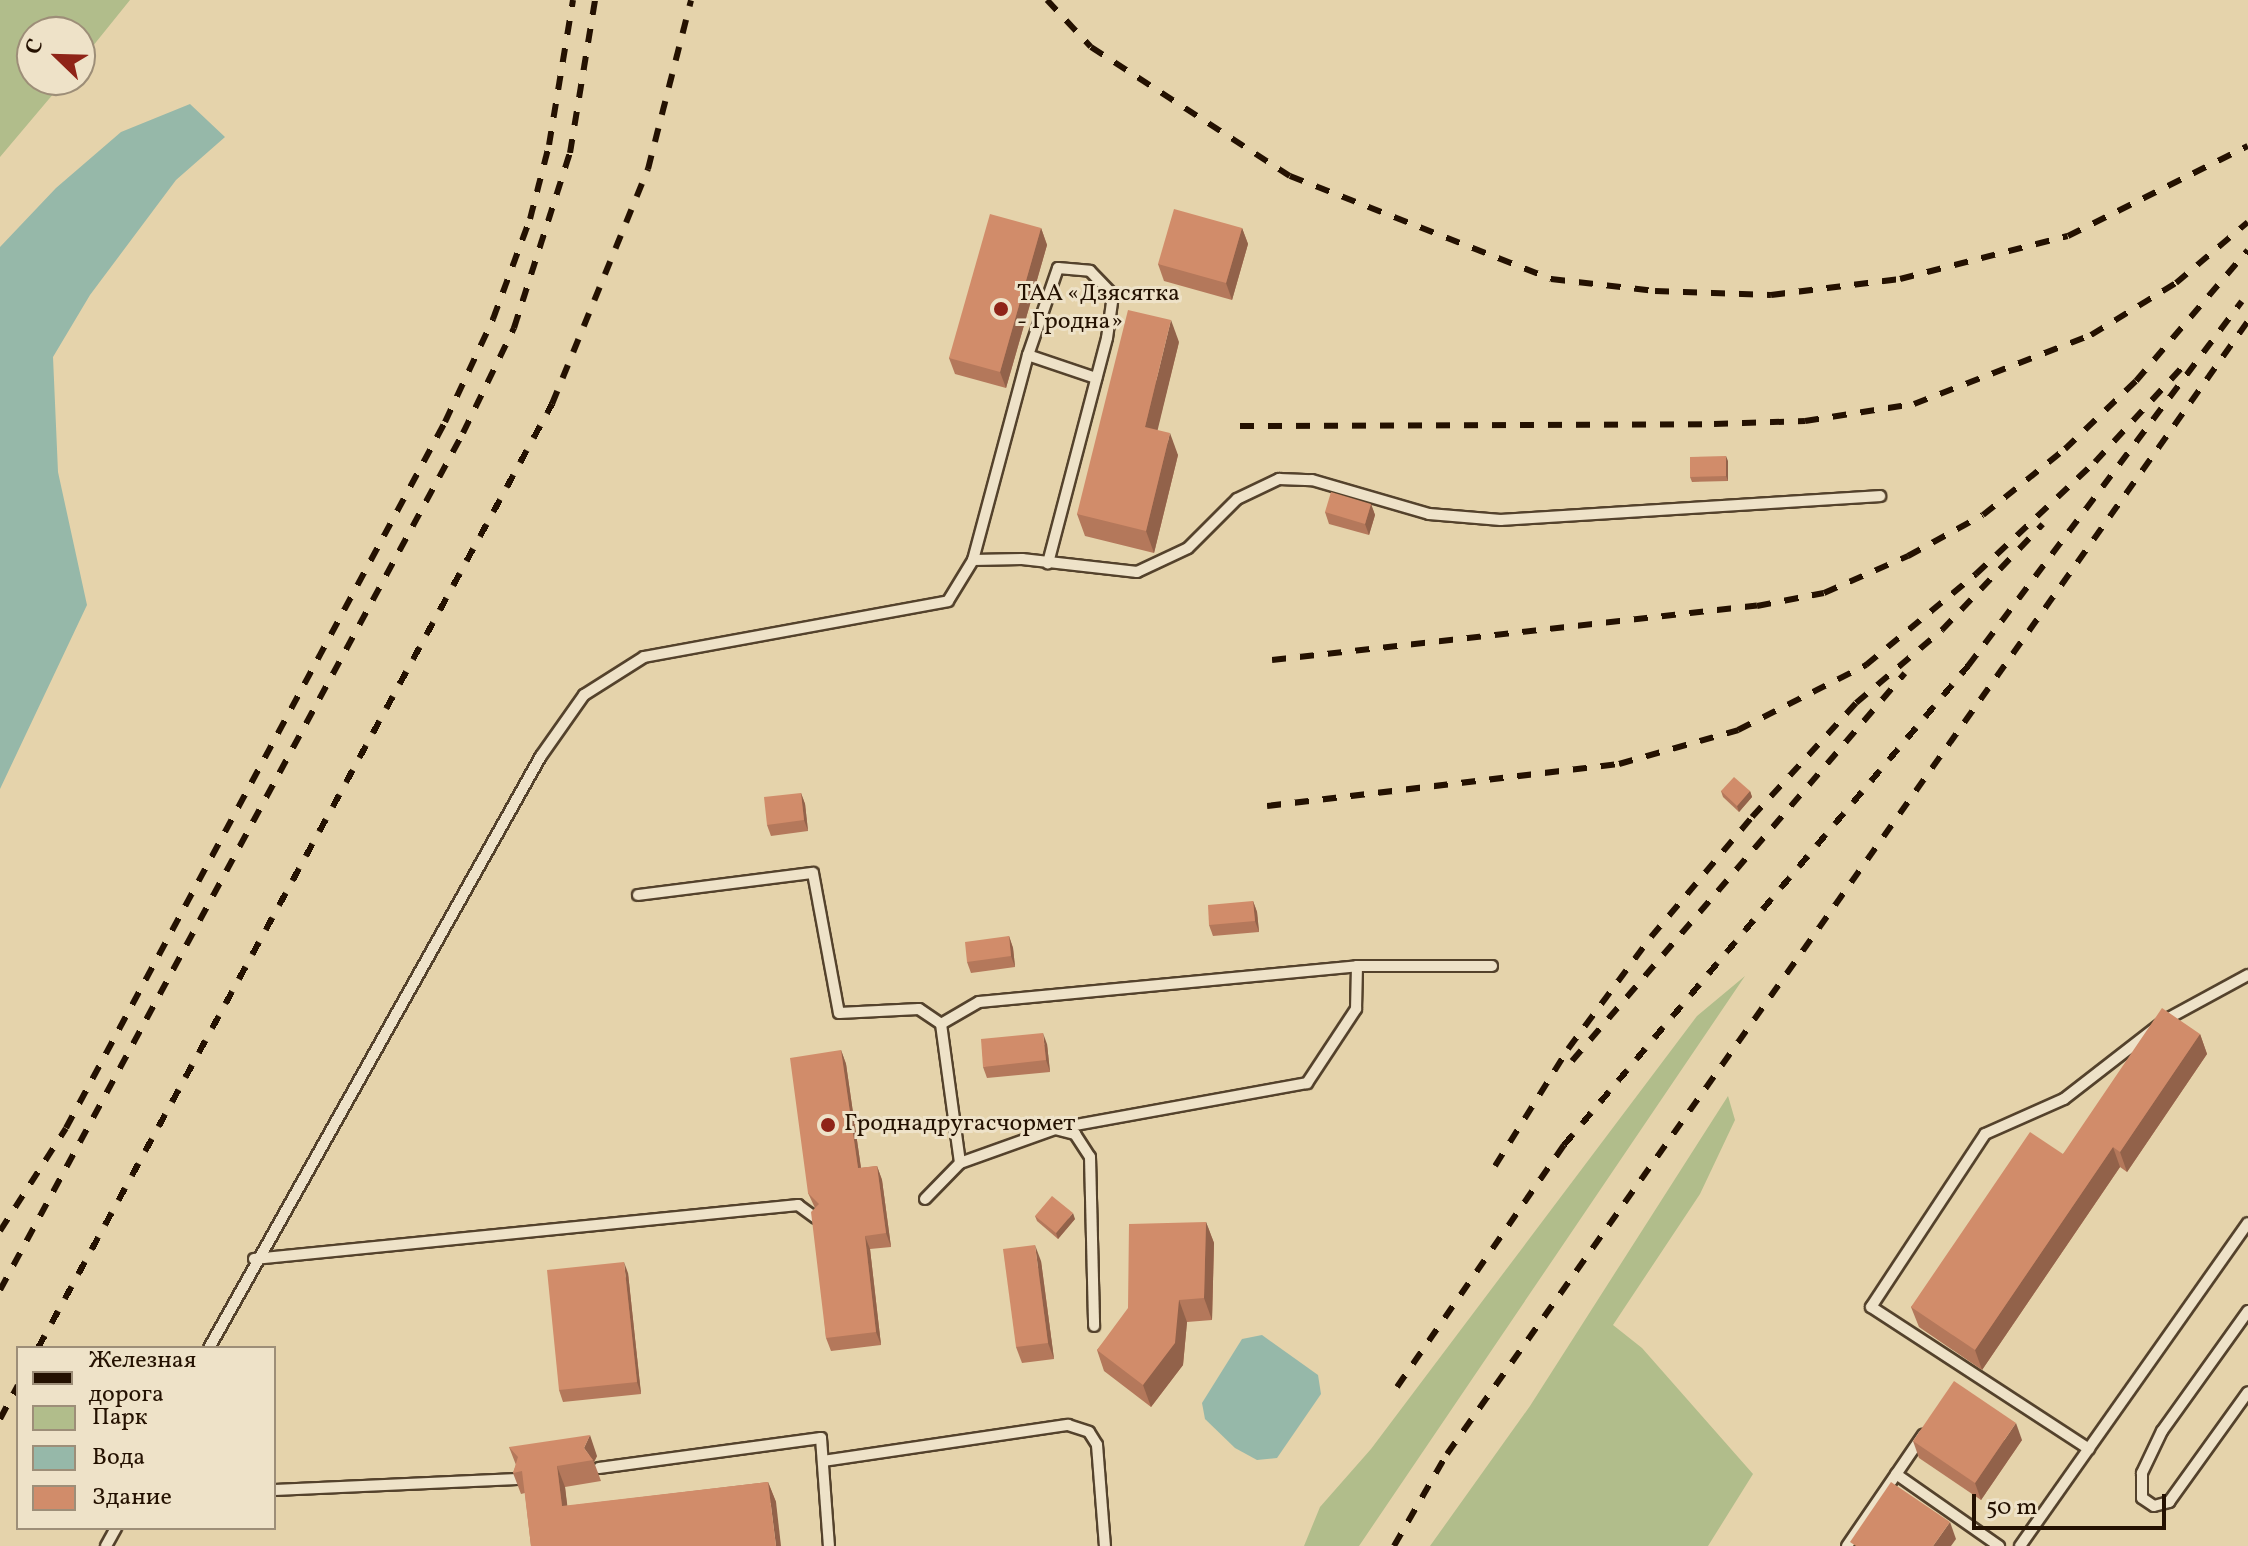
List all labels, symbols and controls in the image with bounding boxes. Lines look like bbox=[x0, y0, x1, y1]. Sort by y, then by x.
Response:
north arrow bbox=[16, 16, 96, 96]
text: С bbox=[18, 35, 52, 60]
place label: ТАА «Дзясятка - Гродна» bbox=[1017, 281, 1180, 337]
marker: ТАА «Дзясятка - Гродна» bbox=[992, 300, 1010, 318]
place label: Гроднадругасчормет bbox=[844, 1111, 1075, 1139]
marker: Гроднадругасчормет bbox=[819, 1116, 837, 1134]
text: Железная дорога bbox=[89, 1344, 196, 1412]
legend bbox=[16, 1346, 276, 1530]
text: Парк bbox=[92, 1401, 148, 1435]
text: Вода bbox=[92, 1441, 145, 1475]
scale bar bbox=[1976, 1478, 2170, 1528]
text: Здание bbox=[92, 1481, 172, 1515]
text: 50 m bbox=[1986, 1491, 2038, 1525]

